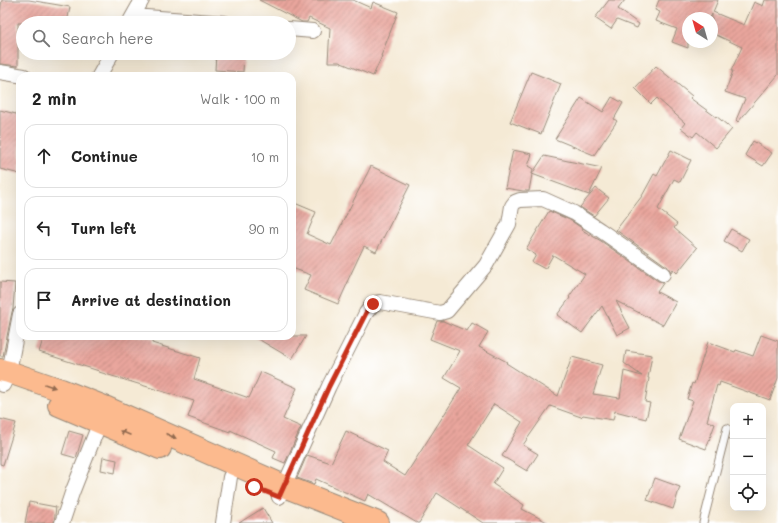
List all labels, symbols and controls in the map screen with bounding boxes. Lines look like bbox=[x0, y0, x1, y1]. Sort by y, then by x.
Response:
north arrow bbox=[682, 12, 718, 48]
search box bbox=[16, 16, 296, 60]
icon: search bbox=[30, 27, 52, 49]
text: Search here bbox=[62, 28, 153, 48]
text: 2 min bbox=[32, 87, 77, 109]
text: Walk · 100 m bbox=[200, 90, 280, 107]
icon: ahead bbox=[33, 145, 55, 167]
text: Continue bbox=[71, 146, 138, 166]
text: 10 m bbox=[251, 148, 279, 165]
icon: left bbox=[33, 217, 55, 239]
text: Turn left bbox=[71, 218, 136, 238]
text: 90 m bbox=[249, 220, 279, 237]
icon: arrive bbox=[33, 289, 55, 311]
text: Arrive at destination bbox=[71, 290, 231, 310]
route end bbox=[364, 295, 382, 313]
one-way arrow bbox=[45, 384, 57, 390]
map controls bbox=[730, 403, 766, 511]
button: + bbox=[730, 403, 766, 439]
one-way arrow bbox=[120, 430, 131, 436]
one-way arrow bbox=[165, 433, 176, 439]
button: − bbox=[730, 439, 766, 475]
button: locate bbox=[730, 475, 766, 511]
route start bbox=[245, 478, 263, 496]

